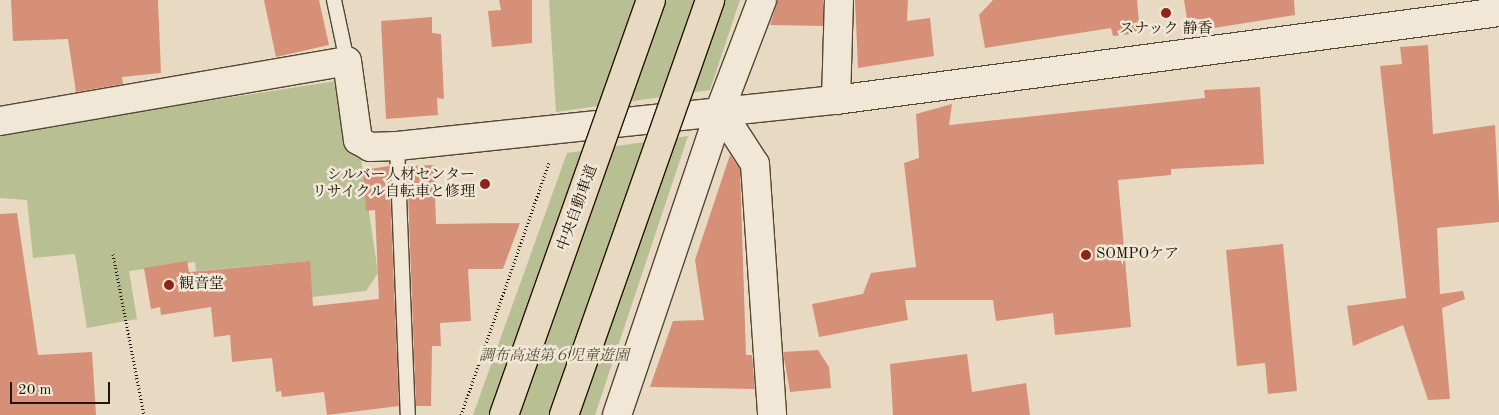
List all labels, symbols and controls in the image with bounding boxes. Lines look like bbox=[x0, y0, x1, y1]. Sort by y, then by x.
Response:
marker: スナック 静香 bbox=[1160, 7, 1172, 19]
place label: スナック 静香 bbox=[1119, 21, 1213, 39]
street label: 中央自動車道 bbox=[554, 163, 602, 253]
place label: シルバー人材センター リサイクル自転車と修理 bbox=[310, 166, 475, 201]
marker: シルバー人材センター リサイクル自転車と修理 bbox=[479, 178, 491, 190]
place label: SOMPOケア bbox=[1096, 246, 1179, 264]
marker: SOMPOケア bbox=[1080, 249, 1092, 261]
place label: 観音堂 bbox=[179, 276, 224, 294]
marker: 観音堂 bbox=[163, 279, 175, 291]
park label: 調布高速第６児童遊園 bbox=[479, 348, 629, 366]
scale bar bbox=[12, 372, 112, 404]
text: 20 m bbox=[18, 383, 52, 398]

